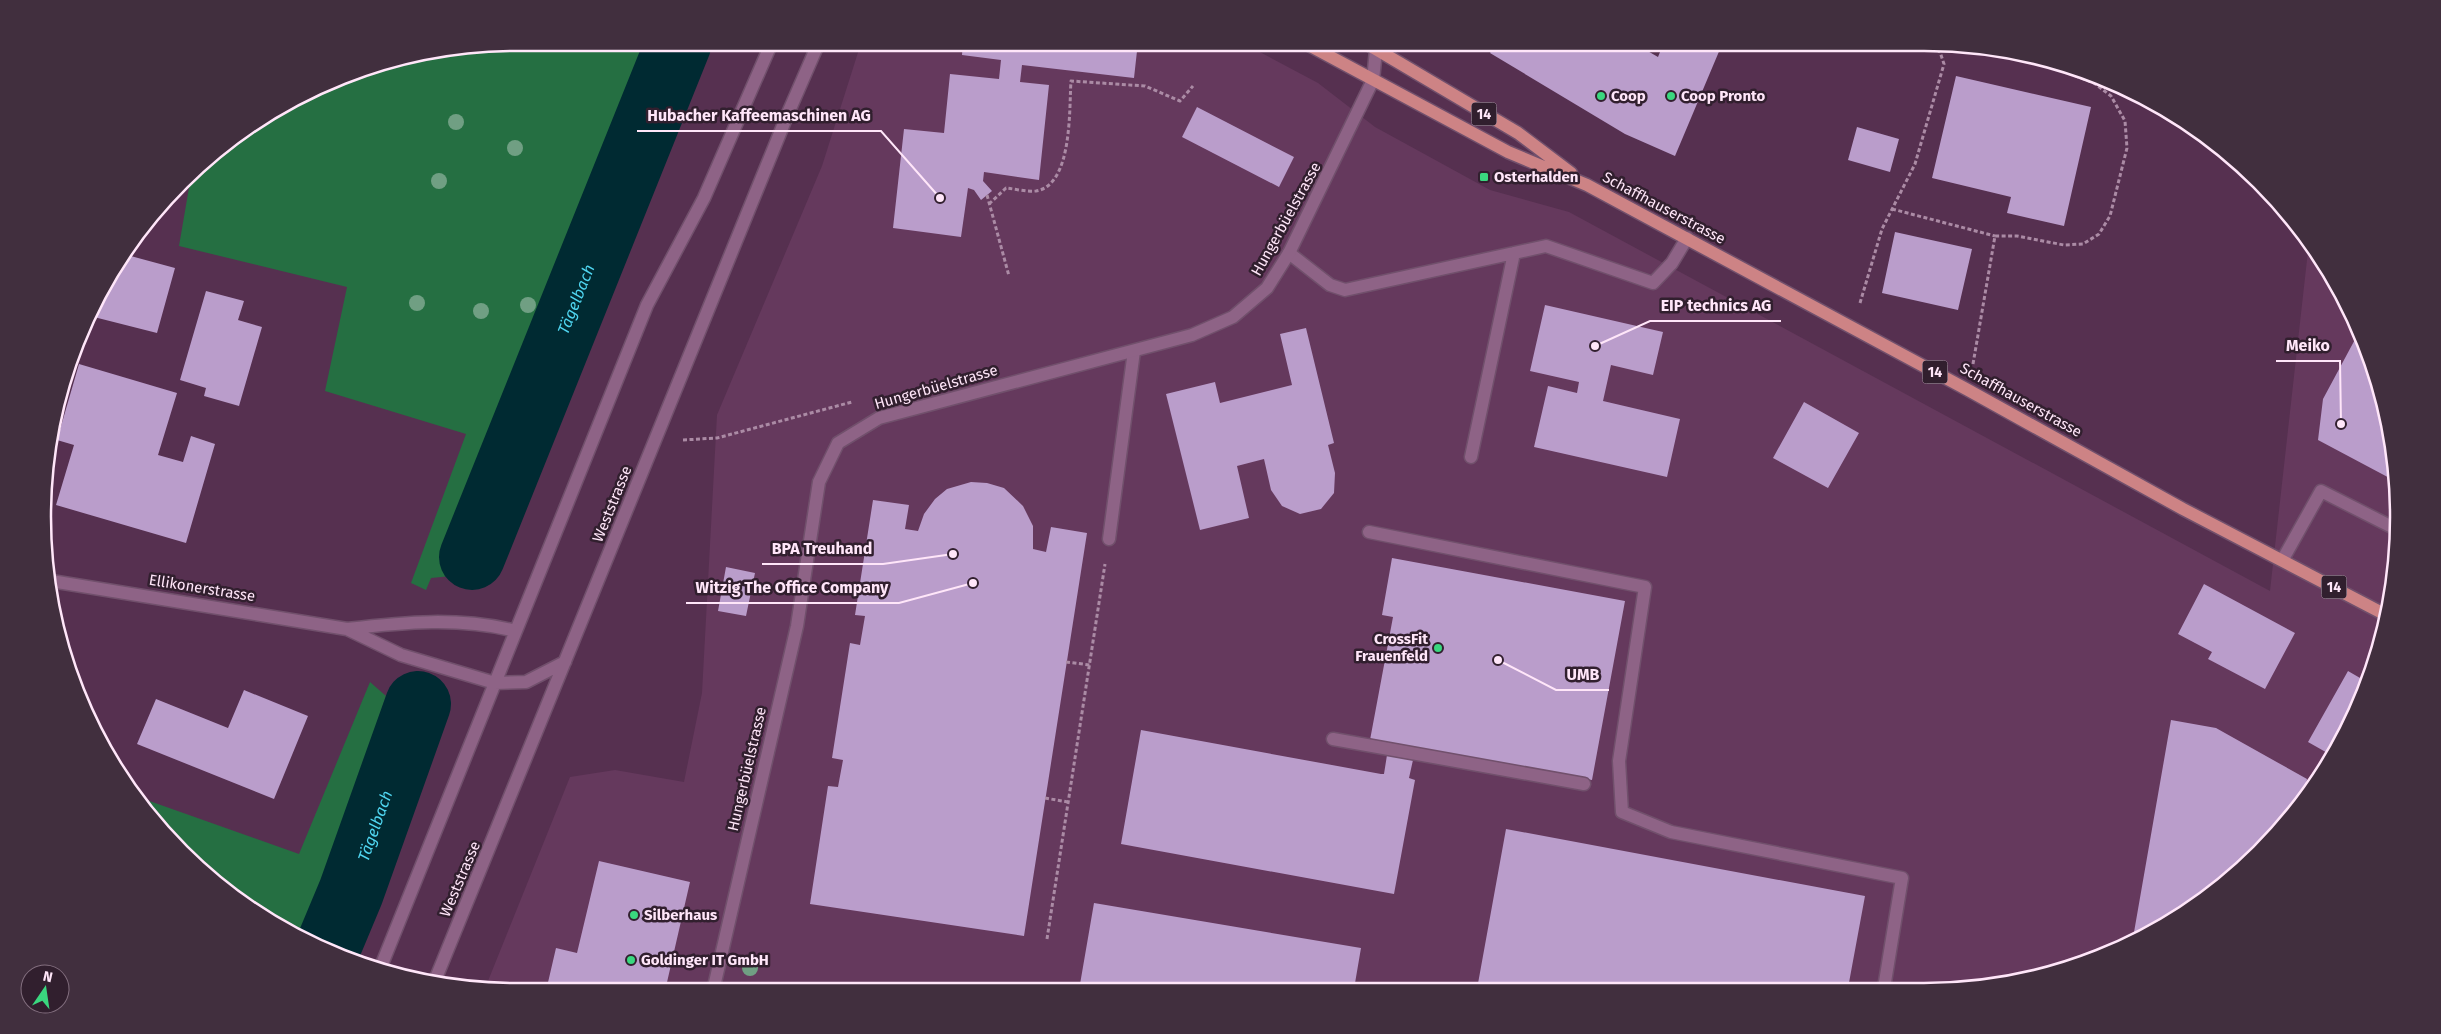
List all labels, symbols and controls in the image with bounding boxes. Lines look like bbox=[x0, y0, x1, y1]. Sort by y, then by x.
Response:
place label: Coop bbox=[1611, 87, 1646, 105]
place label: Coop Pronto bbox=[1681, 87, 1766, 105]
marker: Coop bbox=[1595, 90, 1607, 102]
marker: Coop Pronto bbox=[1665, 90, 1677, 102]
callout: Hubacher Kaffeemaschinen AG bbox=[637, 100, 881, 131]
road number: 14 bbox=[1472, 102, 1496, 126]
text: Hubacher Kaffeemaschinen AG bbox=[647, 106, 871, 125]
street label: Hungerbüelstrasse bbox=[1247, 159, 1325, 279]
place label: Osterhalden bbox=[1494, 168, 1578, 186]
street label: Schaffhauserstrasse bbox=[1600, 168, 1728, 248]
marker: Osterhalden bbox=[1478, 171, 1490, 183]
water label: Tägelbach bbox=[554, 261, 599, 337]
callout: EIP technics AG bbox=[1650, 290, 1781, 321]
text: EIP technics AG bbox=[1661, 296, 1771, 315]
callout: Meiko bbox=[2276, 330, 2340, 361]
text: Meiko bbox=[2286, 336, 2330, 355]
street label: Schaffhauserstrasse bbox=[1957, 359, 2085, 441]
street label: Hungerbüelstrasse bbox=[872, 361, 1000, 413]
road number: 14 bbox=[1922, 361, 1948, 384]
street label: Weststrasse bbox=[589, 463, 635, 545]
callout: BPA Treuhand bbox=[762, 533, 883, 564]
text: BPA Treuhand bbox=[772, 539, 872, 558]
street label: Ellikonerstrasse bbox=[147, 571, 257, 605]
callout: Witzig The Office Company bbox=[686, 572, 899, 603]
road number: 14 bbox=[2322, 576, 2346, 598]
text: Witzig The Office Company bbox=[696, 578, 889, 597]
place label: CrossFit Frauenfeld bbox=[1355, 630, 1428, 665]
marker: CrossFit Frauenfeld bbox=[1432, 642, 1444, 654]
callout: UMB bbox=[1556, 659, 1609, 690]
text: UMB bbox=[1567, 665, 1600, 684]
street label: Hungerbüelstrasse bbox=[724, 705, 770, 833]
water label: Tägelbach bbox=[354, 788, 396, 864]
street label: Weststrasse bbox=[436, 838, 484, 920]
place label: Silberhaus bbox=[644, 906, 717, 924]
marker: Silberhaus bbox=[628, 909, 640, 921]
place label: Goldinger IT GmbH bbox=[641, 951, 769, 969]
marker: Goldinger IT GmbH bbox=[625, 954, 637, 966]
north arrow bbox=[20, 964, 70, 1014]
text: N bbox=[41, 967, 54, 986]

